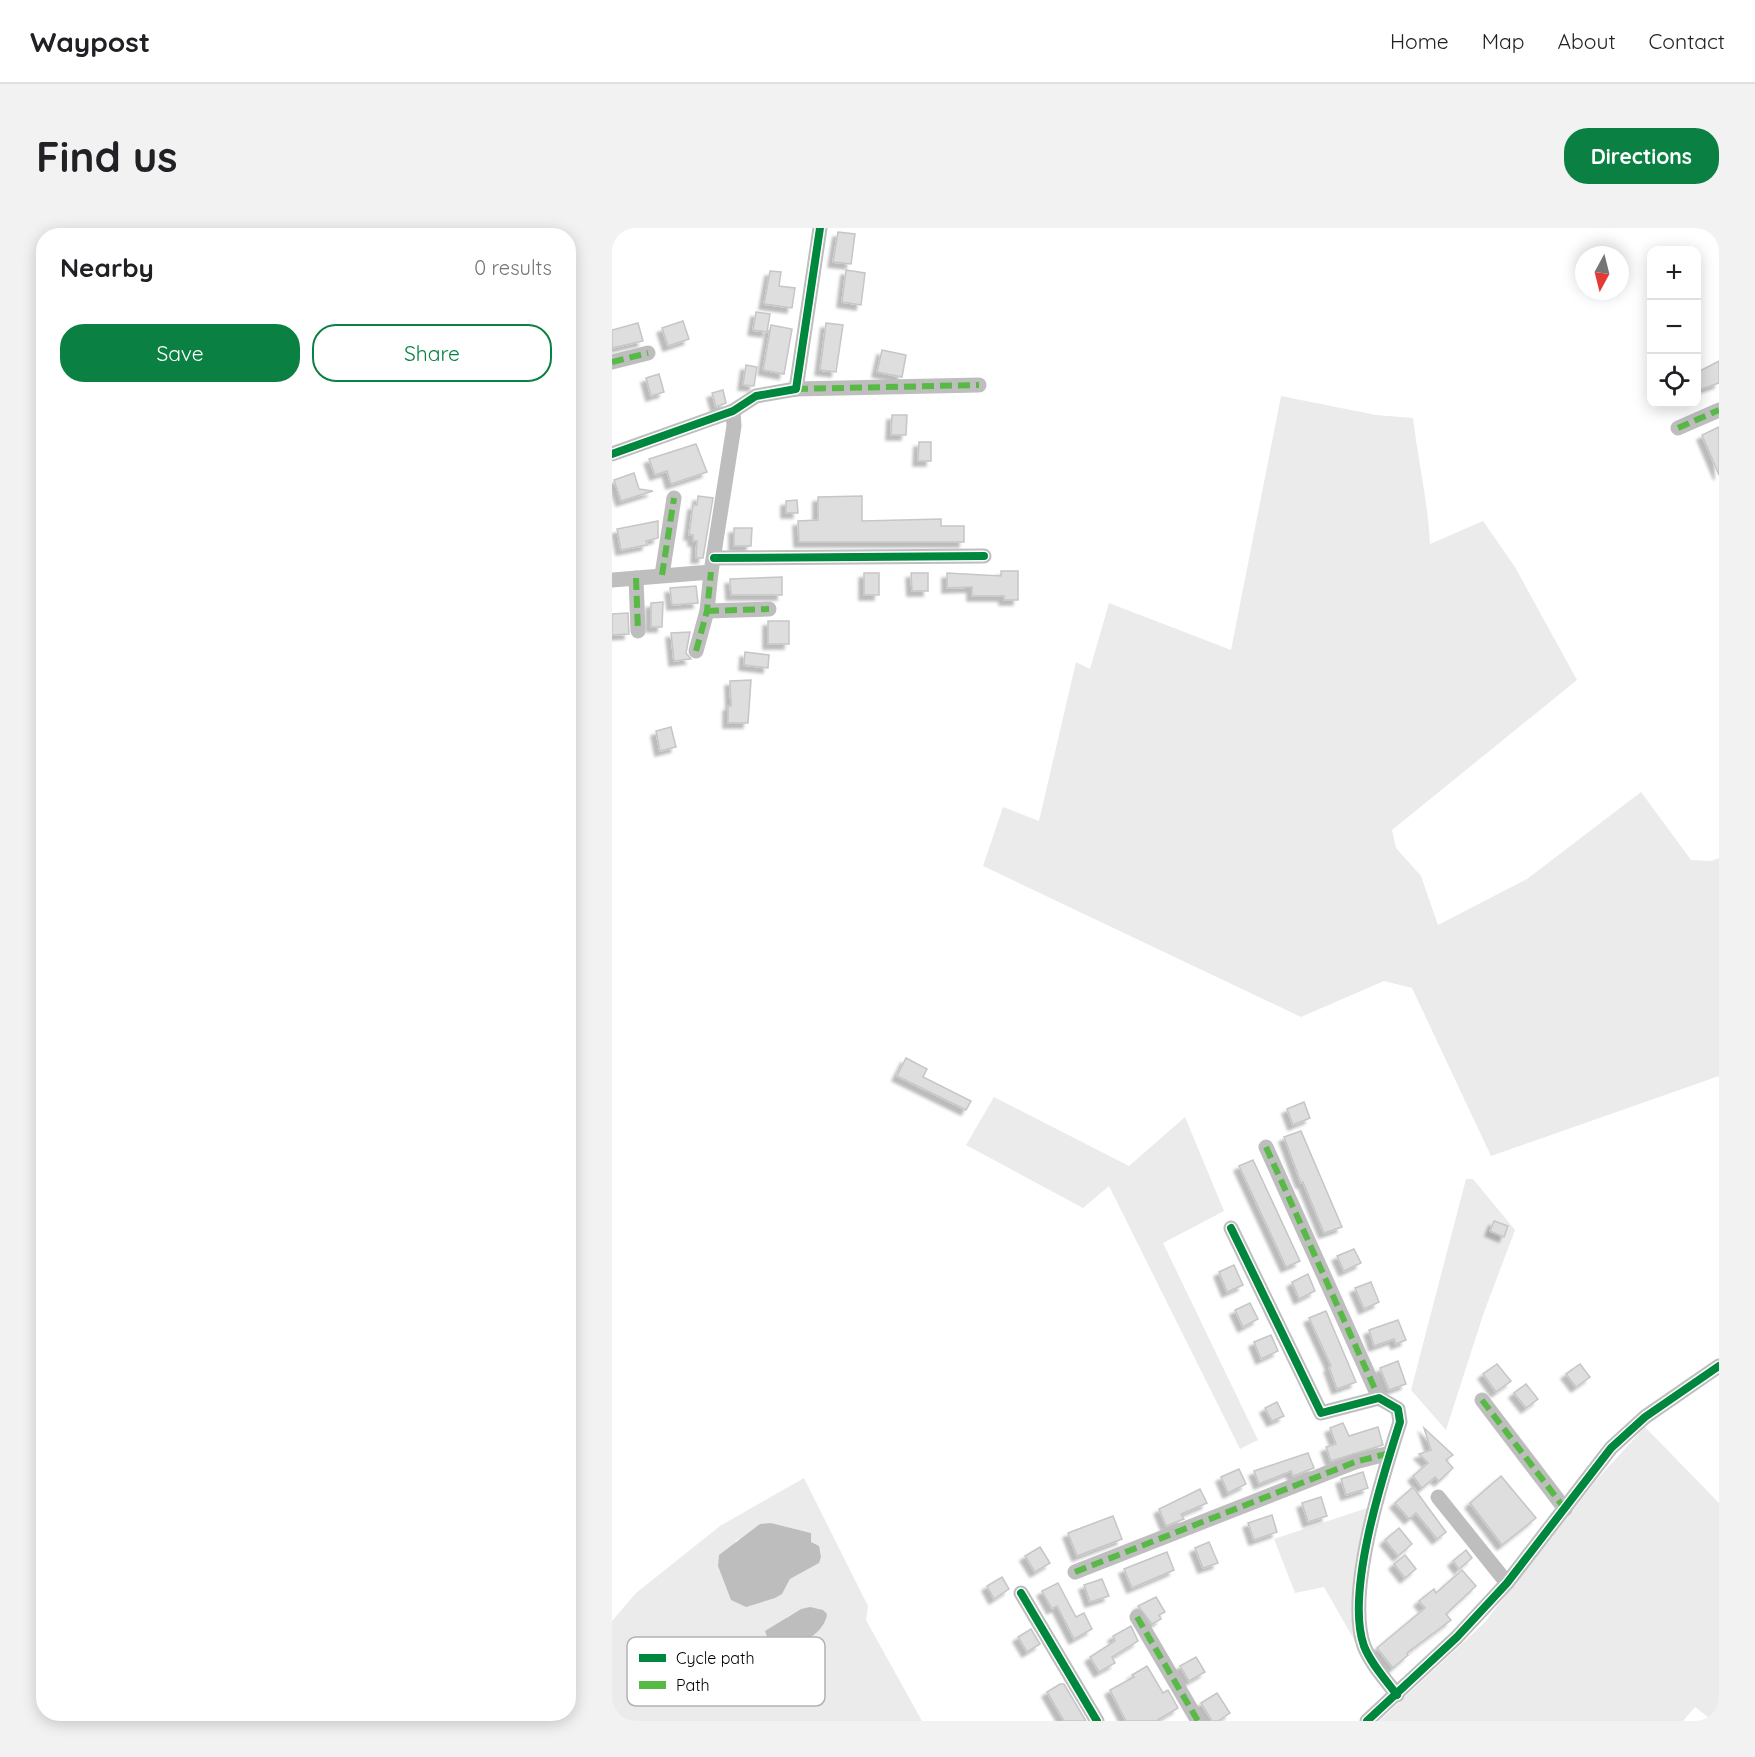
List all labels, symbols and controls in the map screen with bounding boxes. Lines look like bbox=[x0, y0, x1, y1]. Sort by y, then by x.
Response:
text: Waypost bbox=[30, 24, 150, 59]
text: Home bbox=[1390, 28, 1449, 54]
text: Map bbox=[1482, 28, 1525, 54]
text: About bbox=[1558, 28, 1616, 54]
text: Contact bbox=[1649, 28, 1725, 54]
button: Directions bbox=[1564, 128, 1719, 184]
text: Find us bbox=[36, 130, 178, 183]
north arrow bbox=[1575, 246, 1629, 300]
map controls bbox=[1647, 246, 1701, 408]
button: + bbox=[1647, 246, 1701, 300]
text: Nearby bbox=[60, 251, 154, 284]
text: 0 results bbox=[474, 255, 552, 280]
button: − bbox=[1647, 300, 1701, 354]
button: Save bbox=[60, 324, 300, 382]
button: Share bbox=[312, 324, 552, 382]
button: locate bbox=[1647, 354, 1701, 408]
legend bbox=[627, 1637, 825, 1706]
text: Cycle path bbox=[676, 1648, 755, 1668]
text: Path bbox=[676, 1675, 710, 1695]

